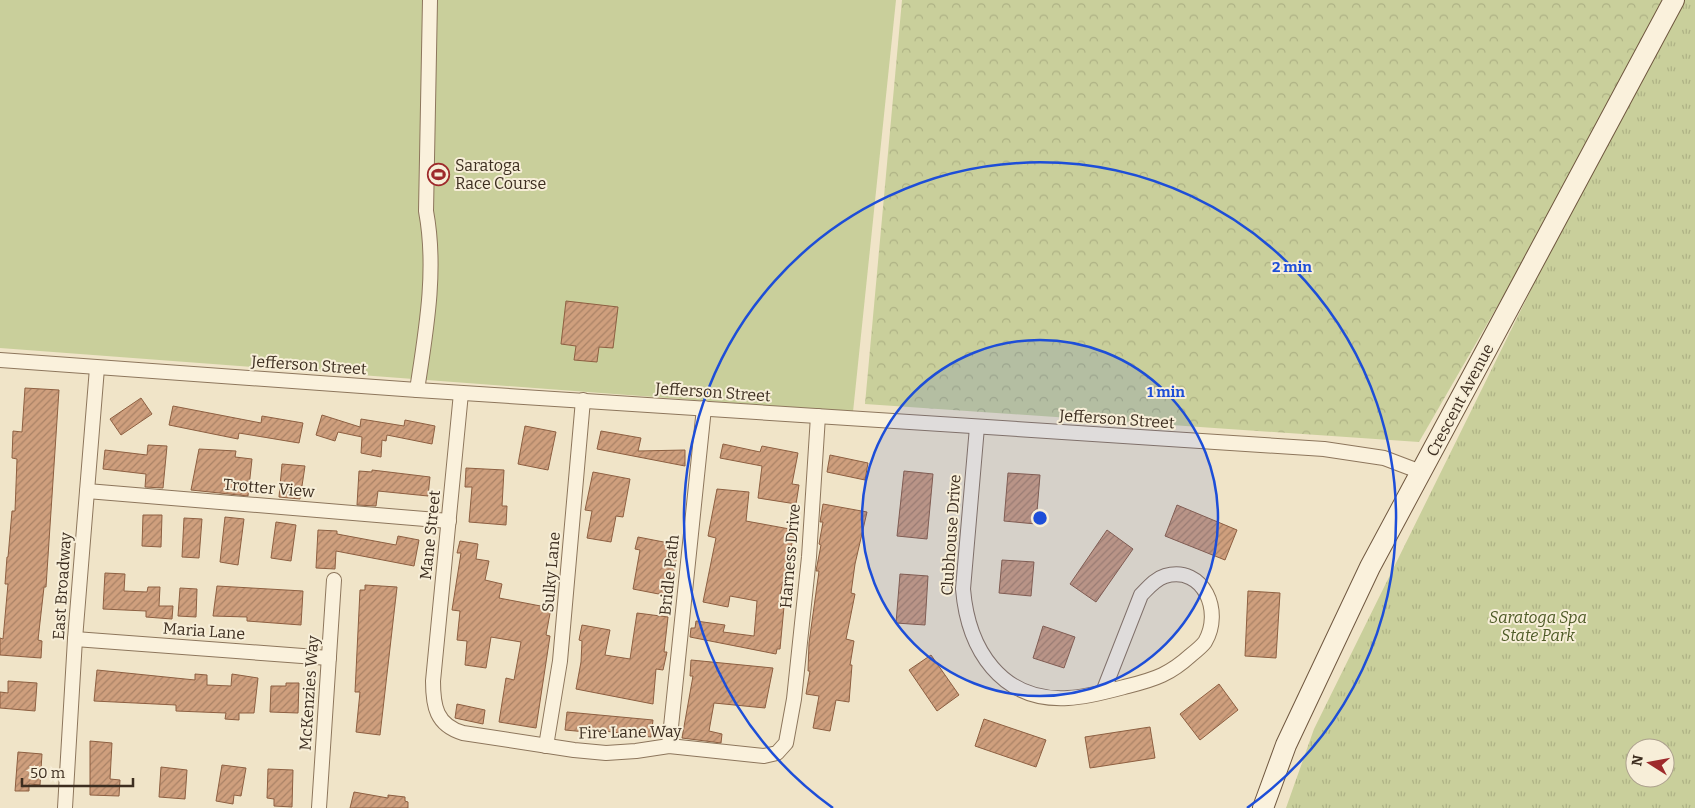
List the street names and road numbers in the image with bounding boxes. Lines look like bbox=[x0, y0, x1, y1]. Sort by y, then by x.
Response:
street label: Crescent Avenue bbox=[1422, 340, 1498, 460]
street label: Jefferson Street bbox=[250, 351, 367, 379]
street label: Jefferson Street bbox=[654, 378, 771, 406]
street label: Jefferson Street bbox=[1058, 405, 1175, 433]
street label: Clubhouse Drive bbox=[937, 474, 965, 596]
street label: Trotter View bbox=[223, 475, 316, 501]
street label: Mane Street bbox=[416, 489, 444, 581]
street label: Harness Drive bbox=[776, 503, 804, 609]
street label: East Broadway bbox=[49, 531, 75, 641]
street label: Sulky Lane bbox=[538, 531, 564, 613]
street label: Bridle Path bbox=[655, 534, 683, 616]
street label: Maria Lane bbox=[162, 619, 246, 643]
street label: McKenzies Way bbox=[295, 634, 323, 751]
street label: Fire Lane Way bbox=[578, 722, 682, 742]

